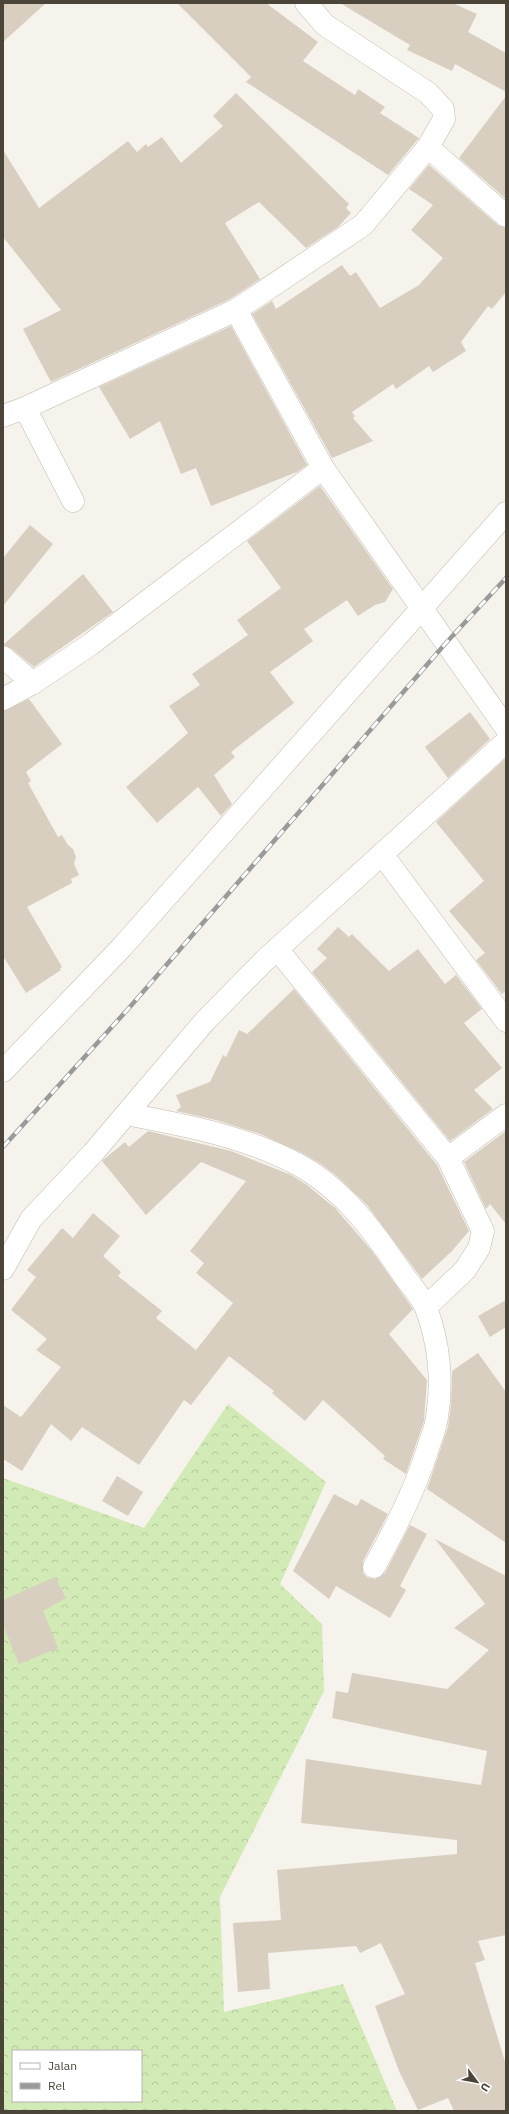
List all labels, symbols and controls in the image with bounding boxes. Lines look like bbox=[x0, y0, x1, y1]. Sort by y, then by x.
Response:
legend bbox=[12, 2050, 142, 2102]
text: Jalan bbox=[48, 2058, 77, 2073]
north arrow bbox=[457, 2062, 497, 2102]
text: Rel bbox=[48, 2078, 65, 2093]
text: U bbox=[478, 2080, 493, 2094]

